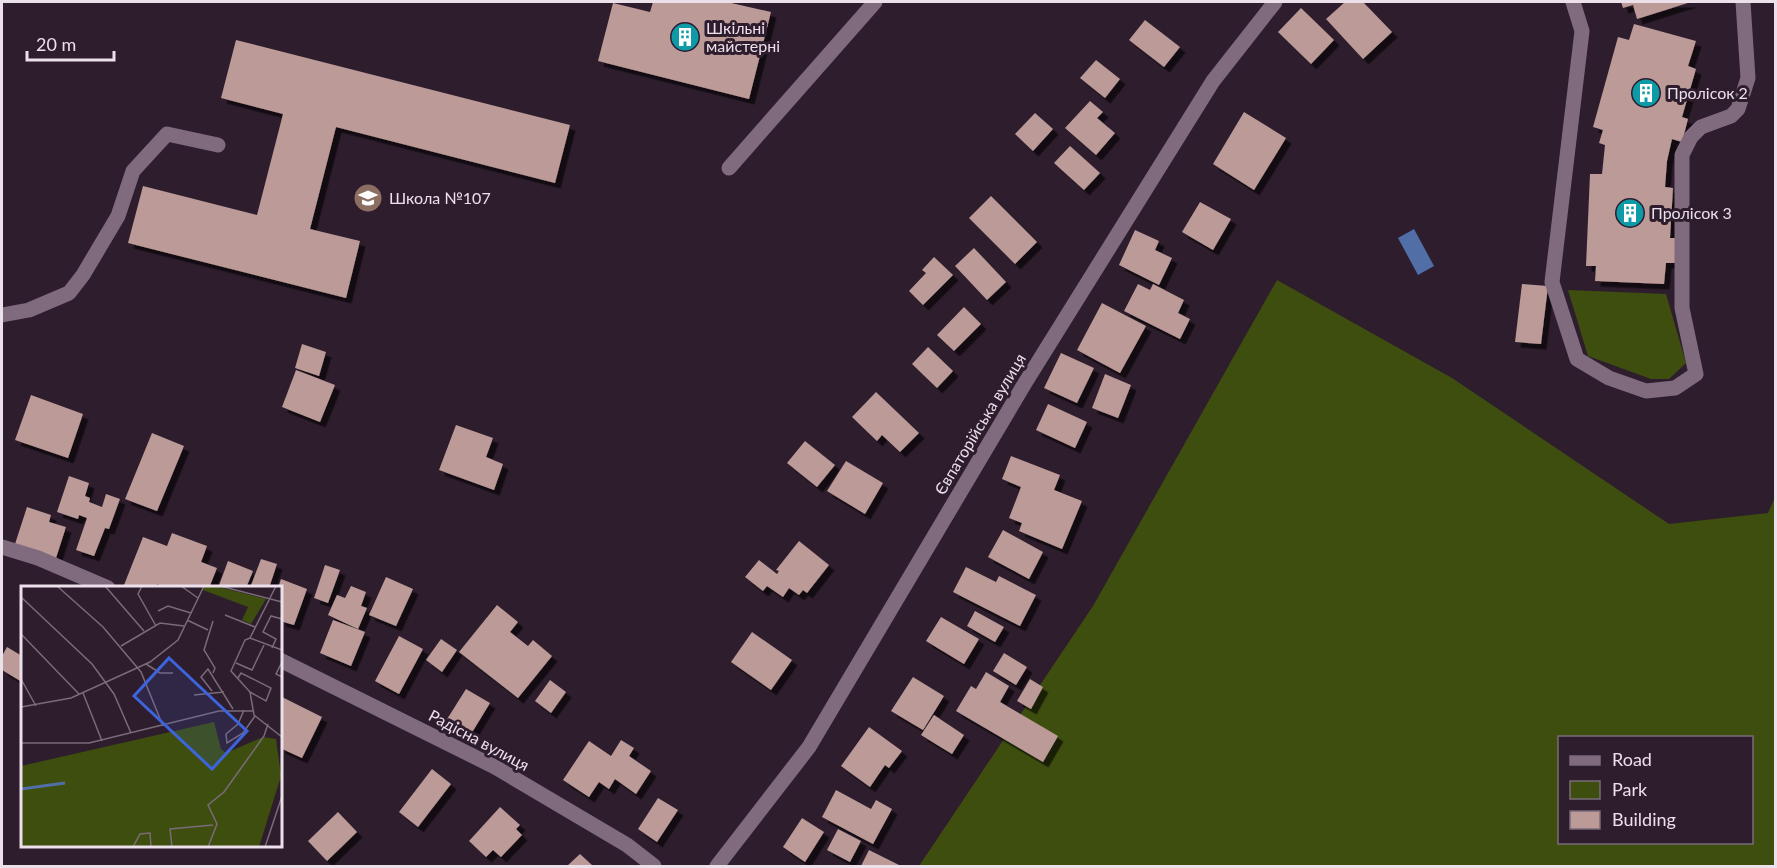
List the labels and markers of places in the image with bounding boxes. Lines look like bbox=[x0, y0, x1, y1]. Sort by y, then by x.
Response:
place label: Шкільні майстерні bbox=[706, 18, 780, 55]
building icon: Шкільні майстерні bbox=[669, 21, 701, 53]
building icon: Пролісок 2 bbox=[1630, 77, 1662, 109]
place label: Пролісок 2 bbox=[1667, 83, 1748, 102]
school or university icon: Школа №107 bbox=[352, 182, 384, 214]
place label: Школа №107 bbox=[389, 188, 491, 207]
building icon: Пролісок 3 bbox=[1614, 197, 1646, 229]
place label: Пролісок 3 bbox=[1651, 203, 1732, 222]

